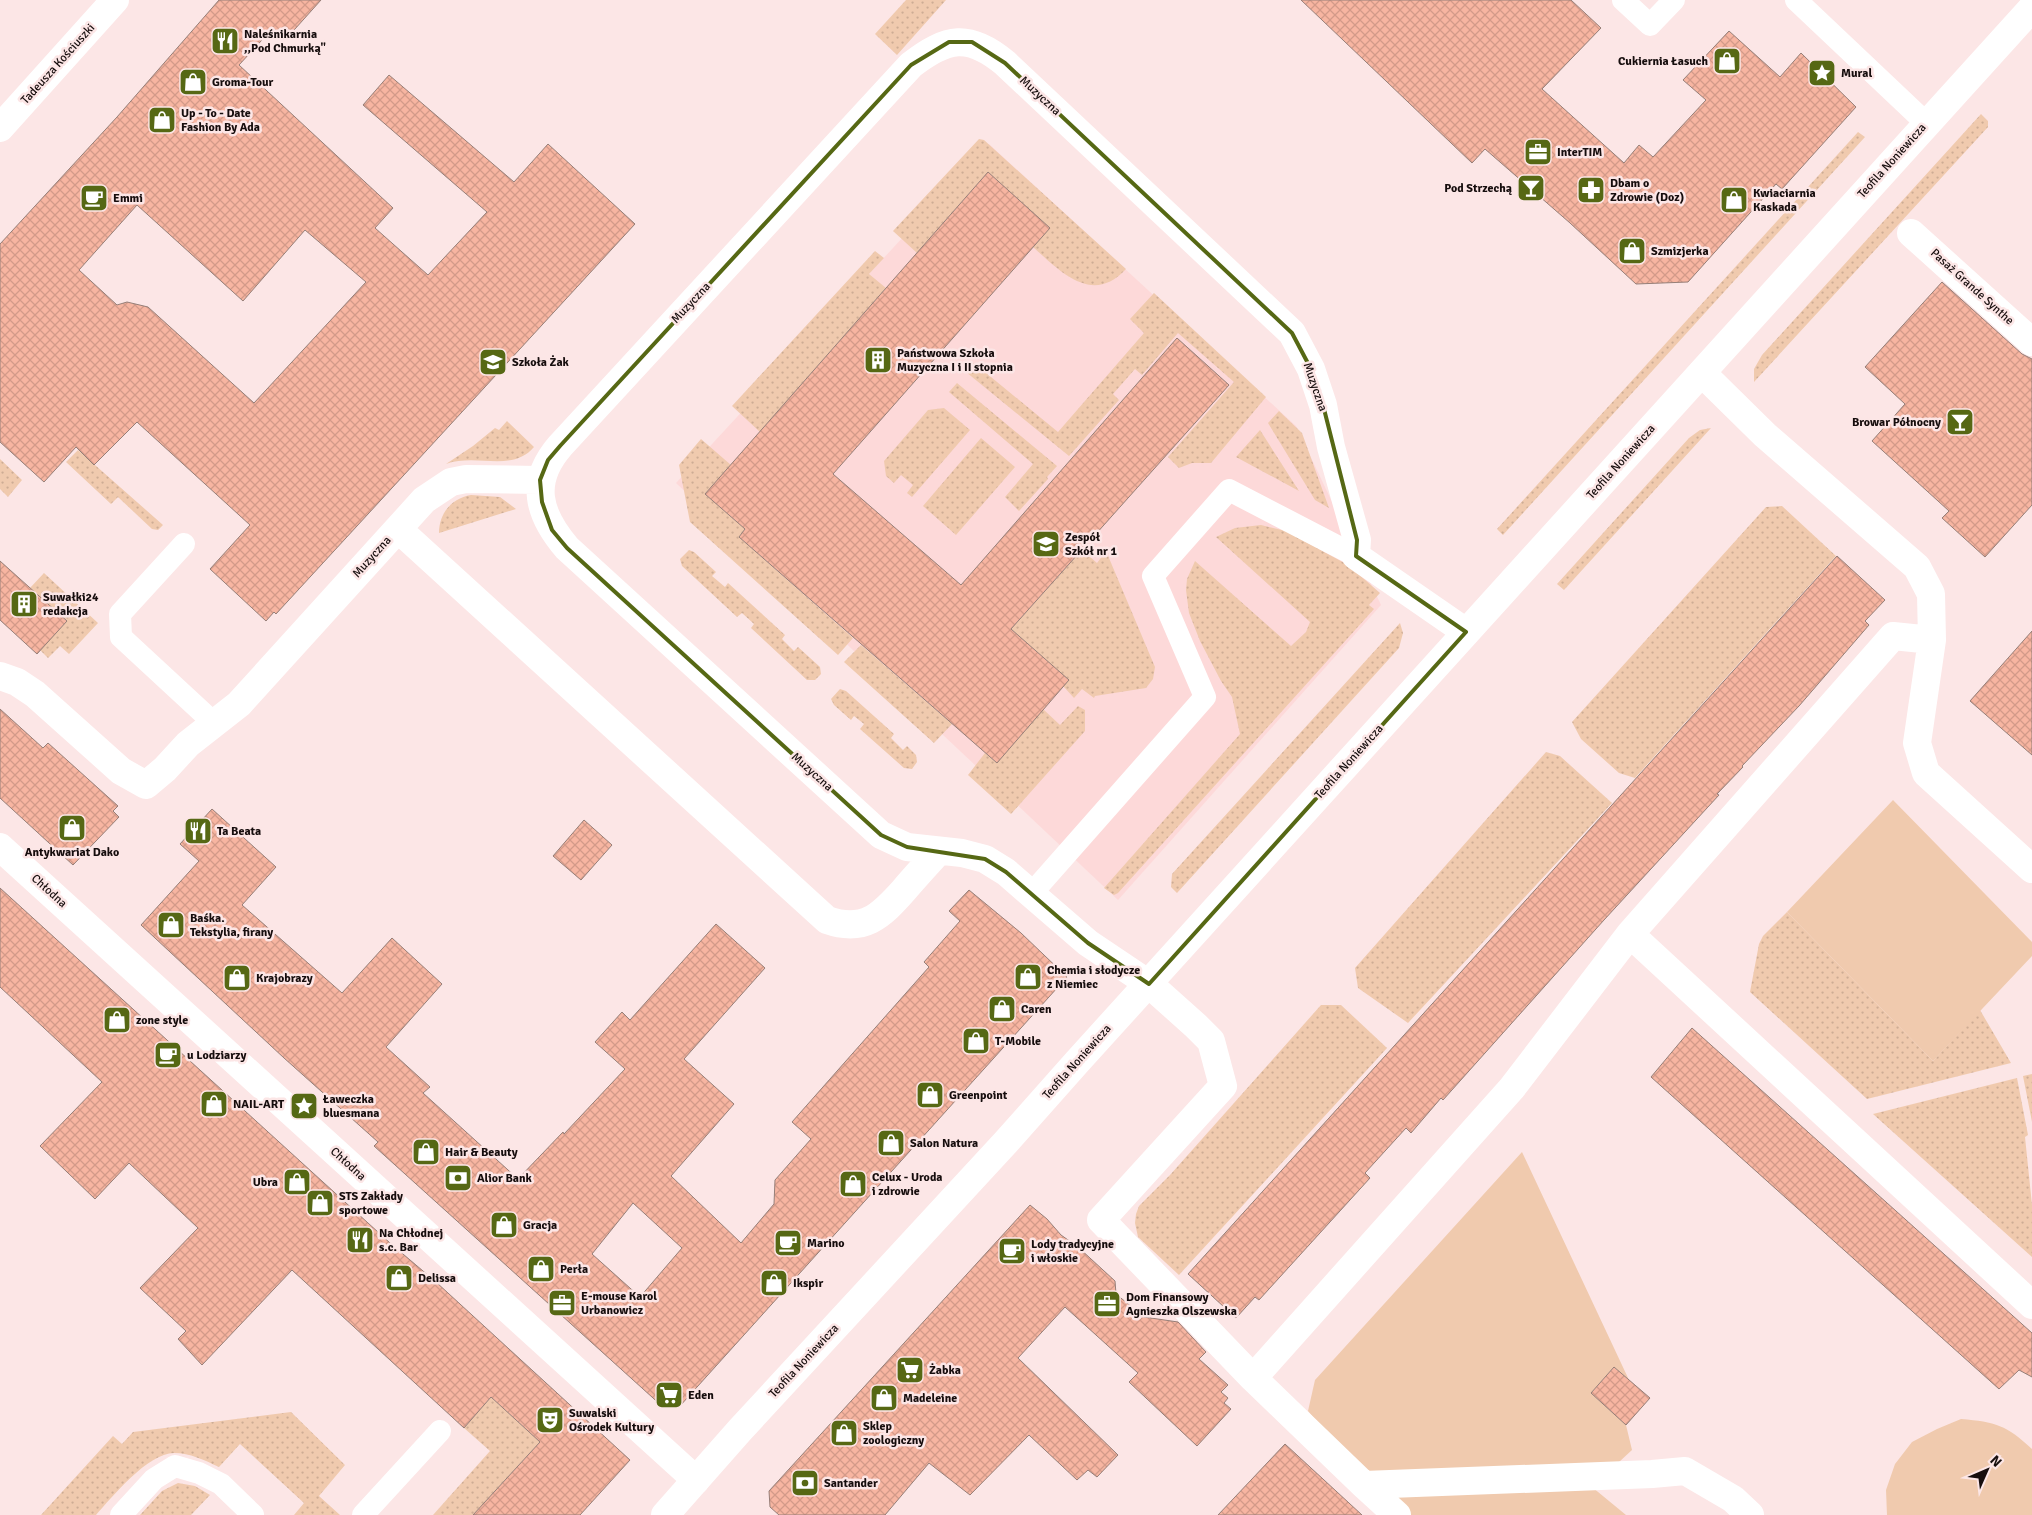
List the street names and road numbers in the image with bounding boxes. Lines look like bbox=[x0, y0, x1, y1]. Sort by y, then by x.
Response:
street label: Tadeusza Kościuszki bbox=[18, 21, 98, 107]
street label: Muzyczna bbox=[1016, 73, 1064, 119]
street label: Teofila Noniewicza bbox=[1854, 120, 1930, 202]
street label: Pasaż Grande Synthe bbox=[1927, 246, 2017, 328]
street label: Muzyczna bbox=[668, 279, 714, 327]
street label: Muzyczna bbox=[1300, 361, 1330, 413]
street label: Teofila Noniewicza bbox=[1583, 421, 1659, 503]
street label: Muzyczna bbox=[349, 533, 395, 581]
street label: Teofila Noniewicza bbox=[1311, 721, 1387, 803]
street label: Muzyczna bbox=[788, 749, 836, 795]
street label: Chłodna bbox=[28, 871, 70, 911]
street label: Teofila Noniewicza bbox=[1039, 1021, 1115, 1103]
street label: Chłodna bbox=[327, 1144, 369, 1184]
street label: Teofila Noniewicza bbox=[766, 1321, 842, 1401]

